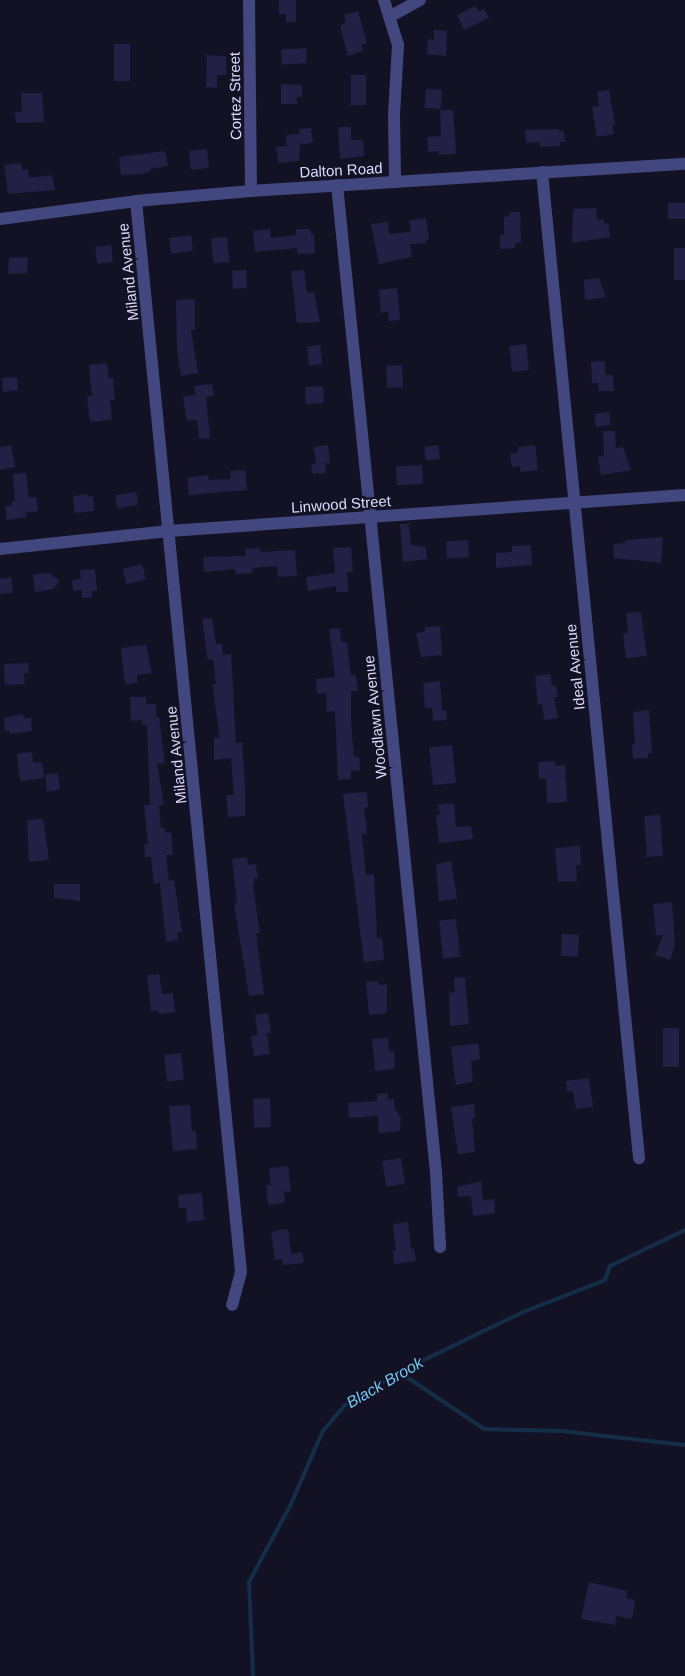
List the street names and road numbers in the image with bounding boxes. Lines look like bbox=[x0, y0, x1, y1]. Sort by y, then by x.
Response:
street label: Cortez Street bbox=[225, 52, 245, 140]
street label: Dalton Road bbox=[299, 159, 383, 181]
street label: Miland Avenue bbox=[114, 222, 142, 322]
street label: Linwood Street bbox=[290, 492, 392, 516]
street label: Ideal Avenue bbox=[561, 623, 589, 711]
street label: Woodlawn Avenue bbox=[360, 654, 390, 780]
street label: Miland Avenue bbox=[162, 705, 190, 805]

